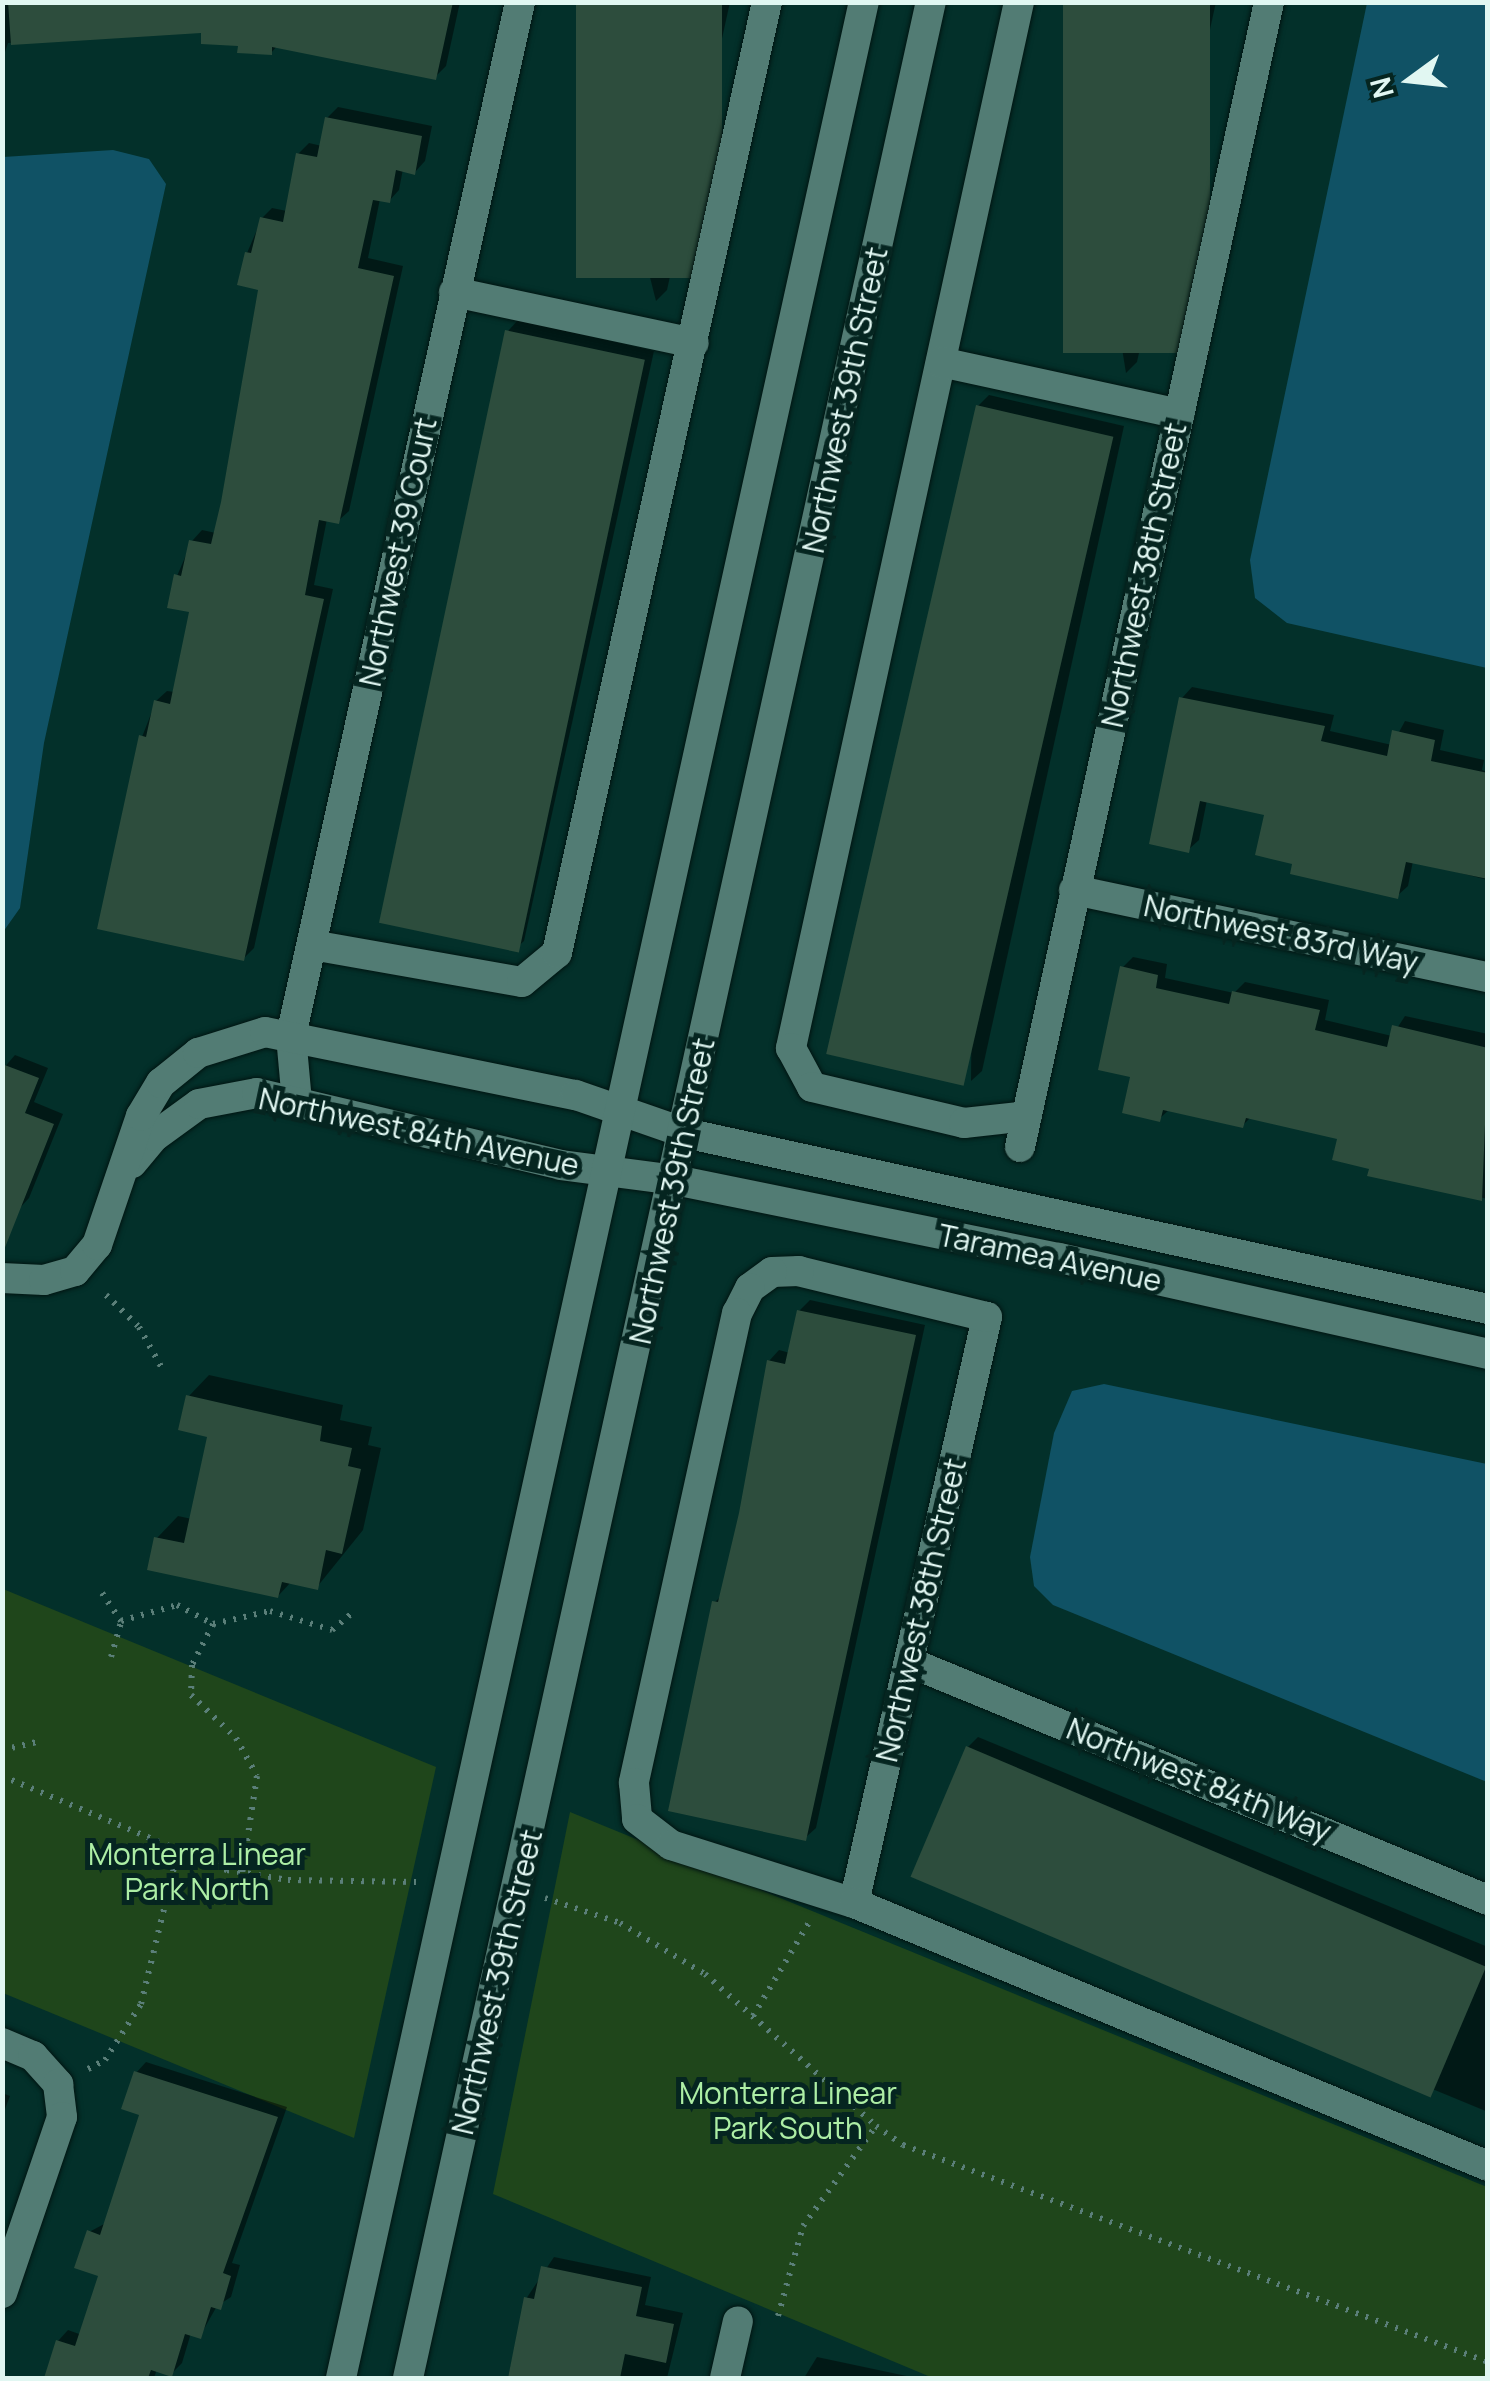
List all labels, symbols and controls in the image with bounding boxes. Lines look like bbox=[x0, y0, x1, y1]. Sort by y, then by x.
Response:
north arrow bbox=[1360, 30, 1460, 130]
text: N bbox=[1360, 73, 1402, 102]
street label: Northwest 39th Street bbox=[795, 244, 895, 556]
street label: Northwest 39 Court bbox=[352, 414, 444, 690]
street label: Northwest 38th Street bbox=[1094, 419, 1194, 731]
street label: Northwest 83rd Way bbox=[1141, 887, 1421, 981]
street label: Northwest 39th Street bbox=[622, 1035, 722, 1347]
street label: Northwest 84th Avenue bbox=[256, 1080, 582, 1184]
street label: Taramea Avenue bbox=[935, 1217, 1165, 1299]
street label: Northwest 38th Street bbox=[869, 1455, 973, 1765]
street label: Northwest 84th Way bbox=[1062, 1711, 1336, 1849]
street label: Northwest 39th Street bbox=[444, 1826, 550, 2138]
park label: Monterra Linear Park North bbox=[88, 1836, 306, 1906]
park label: Monterra Linear Park South bbox=[679, 2075, 897, 2146]

